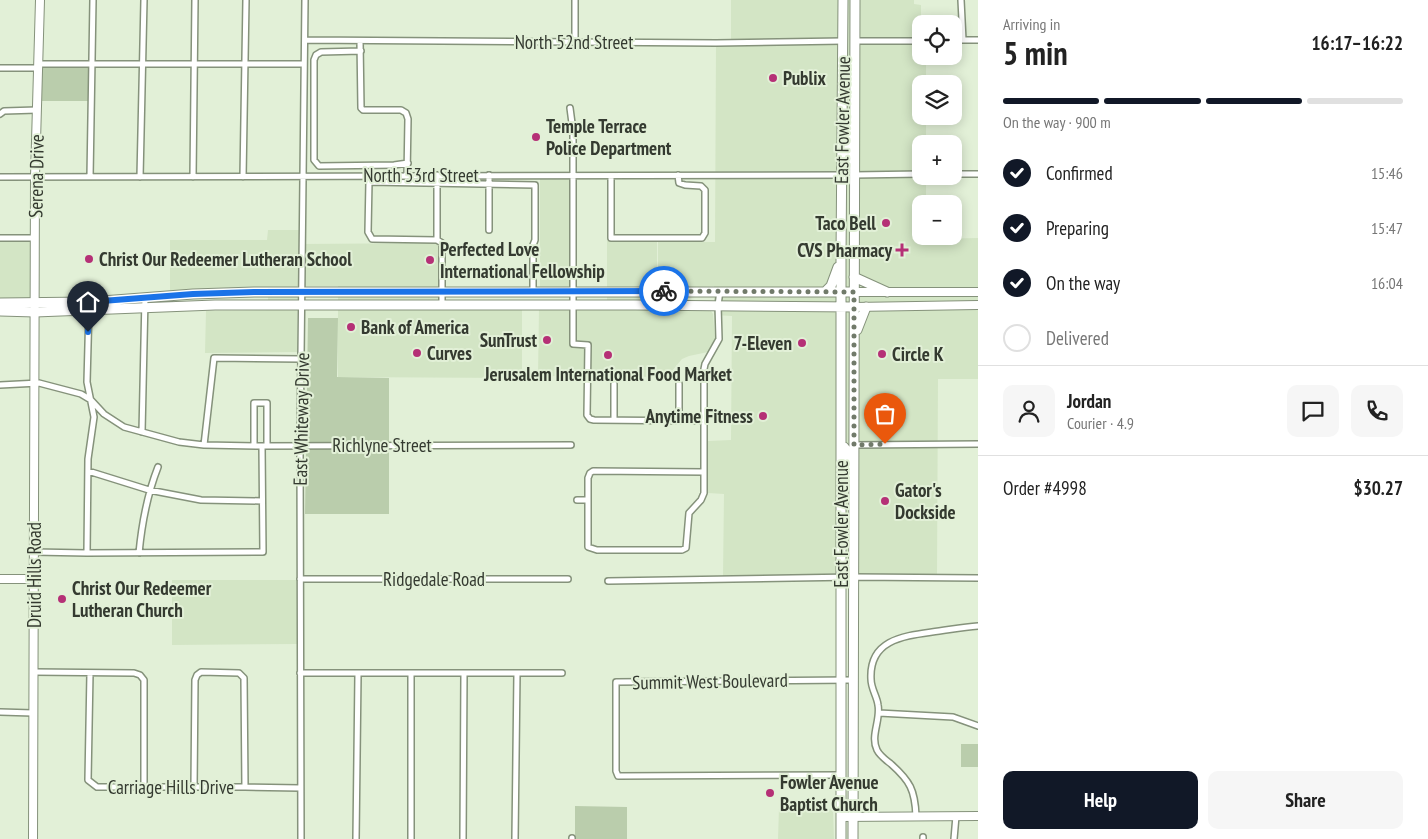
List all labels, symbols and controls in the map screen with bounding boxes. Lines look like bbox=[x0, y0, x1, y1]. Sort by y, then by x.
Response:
text: Arriving in bbox=[1003, 14, 1060, 34]
map controls bbox=[912, 15, 962, 245]
button: locate bbox=[912, 15, 962, 65]
street label: North 52nd Street bbox=[515, 30, 634, 54]
text: 16:17–16:22 bbox=[1311, 31, 1403, 55]
text: 5 min bbox=[1003, 32, 1068, 74]
street label: East Fowler Avenue bbox=[829, 56, 855, 184]
place label: Publix bbox=[783, 66, 826, 90]
marker: Publix bbox=[767, 72, 779, 84]
button: layers bbox=[912, 75, 962, 125]
text: On the way · 900 m bbox=[1003, 112, 1111, 132]
place label: Temple Terrace Police Department bbox=[546, 114, 672, 160]
marker: Temple Terrace Police Department bbox=[530, 131, 542, 143]
street label: Serena Drive bbox=[23, 134, 49, 218]
button: + bbox=[912, 135, 962, 185]
icon: check bbox=[1003, 159, 1031, 187]
text: Confirmed bbox=[1046, 161, 1113, 185]
street label: North 53rd Street bbox=[363, 163, 480, 187]
text: 15:46 bbox=[1371, 163, 1403, 183]
button: − bbox=[912, 195, 962, 245]
place label: Taco Bell bbox=[815, 211, 876, 235]
icon: check bbox=[1003, 214, 1031, 242]
text: Preparing bbox=[1046, 216, 1109, 240]
marker: Taco Bell bbox=[880, 217, 892, 229]
text: 15:47 bbox=[1371, 218, 1403, 238]
place label: Perfected Love International Fellowship bbox=[440, 237, 605, 283]
place label: CVS Pharmacy bbox=[797, 238, 892, 262]
marker: CVS Pharmacy bbox=[896, 244, 908, 256]
place label: Christ Our Redeemer Lutheran School bbox=[99, 247, 352, 271]
marker: Christ Our Redeemer Lutheran School bbox=[83, 253, 95, 265]
marker: Perfected Love International Fellowship bbox=[424, 254, 436, 266]
courier bbox=[639, 266, 689, 316]
icon: check bbox=[1003, 269, 1031, 297]
text: On the way bbox=[1046, 271, 1120, 295]
text: 16:04 bbox=[1371, 273, 1403, 293]
icon: bike bbox=[650, 277, 678, 305]
pin bbox=[67, 281, 109, 332]
icon: home bbox=[74, 288, 102, 316]
place label: Bank of America bbox=[361, 315, 469, 339]
marker: Bank of America bbox=[345, 321, 357, 333]
text: Delivered bbox=[1046, 326, 1109, 350]
place label: SunTrust bbox=[480, 328, 537, 352]
place label: 7-Eleven bbox=[733, 331, 792, 355]
marker: SunTrust bbox=[541, 334, 553, 346]
marker: 7-Eleven bbox=[796, 337, 808, 349]
place label: Curves bbox=[427, 341, 472, 365]
place label: Circle K bbox=[892, 342, 944, 366]
marker: Curves bbox=[411, 347, 423, 359]
marker: Circle K bbox=[876, 348, 888, 360]
marker: Jerusalem International Food Market bbox=[602, 349, 614, 361]
street label: East Whiteway Drive bbox=[288, 352, 314, 486]
place label: Jerusalem International Food Market bbox=[483, 362, 732, 386]
button: person bbox=[1003, 385, 1055, 437]
button: chat bbox=[1287, 385, 1339, 437]
button: phone bbox=[1351, 385, 1403, 437]
text: Jordan bbox=[1067, 389, 1111, 413]
pin bbox=[864, 393, 906, 444]
icon: bag bbox=[871, 400, 899, 428]
place label: Anytime Fitness bbox=[644, 404, 753, 428]
marker: Anytime Fitness bbox=[757, 410, 769, 422]
text: Courier · 4.9 bbox=[1067, 413, 1134, 433]
street label: Richlyne Street bbox=[332, 433, 433, 457]
street label: East Fowler Avenue bbox=[829, 460, 853, 588]
text: Order #4998 bbox=[1003, 476, 1087, 500]
text: $30.27 bbox=[1354, 476, 1403, 500]
place label: Gator's Dockside bbox=[895, 478, 956, 524]
marker: Gator's Dockside bbox=[879, 495, 891, 507]
street label: Druid Hills Road bbox=[22, 522, 46, 628]
street label: Ridgedale Road bbox=[383, 567, 485, 591]
place label: Christ Our Redeemer Lutheran Church bbox=[72, 576, 212, 622]
marker: Christ Our Redeemer Lutheran Church bbox=[56, 593, 68, 605]
street label: Summit West Boulevard bbox=[632, 668, 788, 694]
place label: Fowler Avenue Baptist Church bbox=[780, 770, 879, 816]
button: Help bbox=[1003, 771, 1198, 829]
button: Share bbox=[1208, 771, 1403, 829]
street label: Carriage Hills Drive bbox=[108, 775, 234, 799]
marker: Fowler Avenue Baptist Church bbox=[764, 787, 776, 799]

